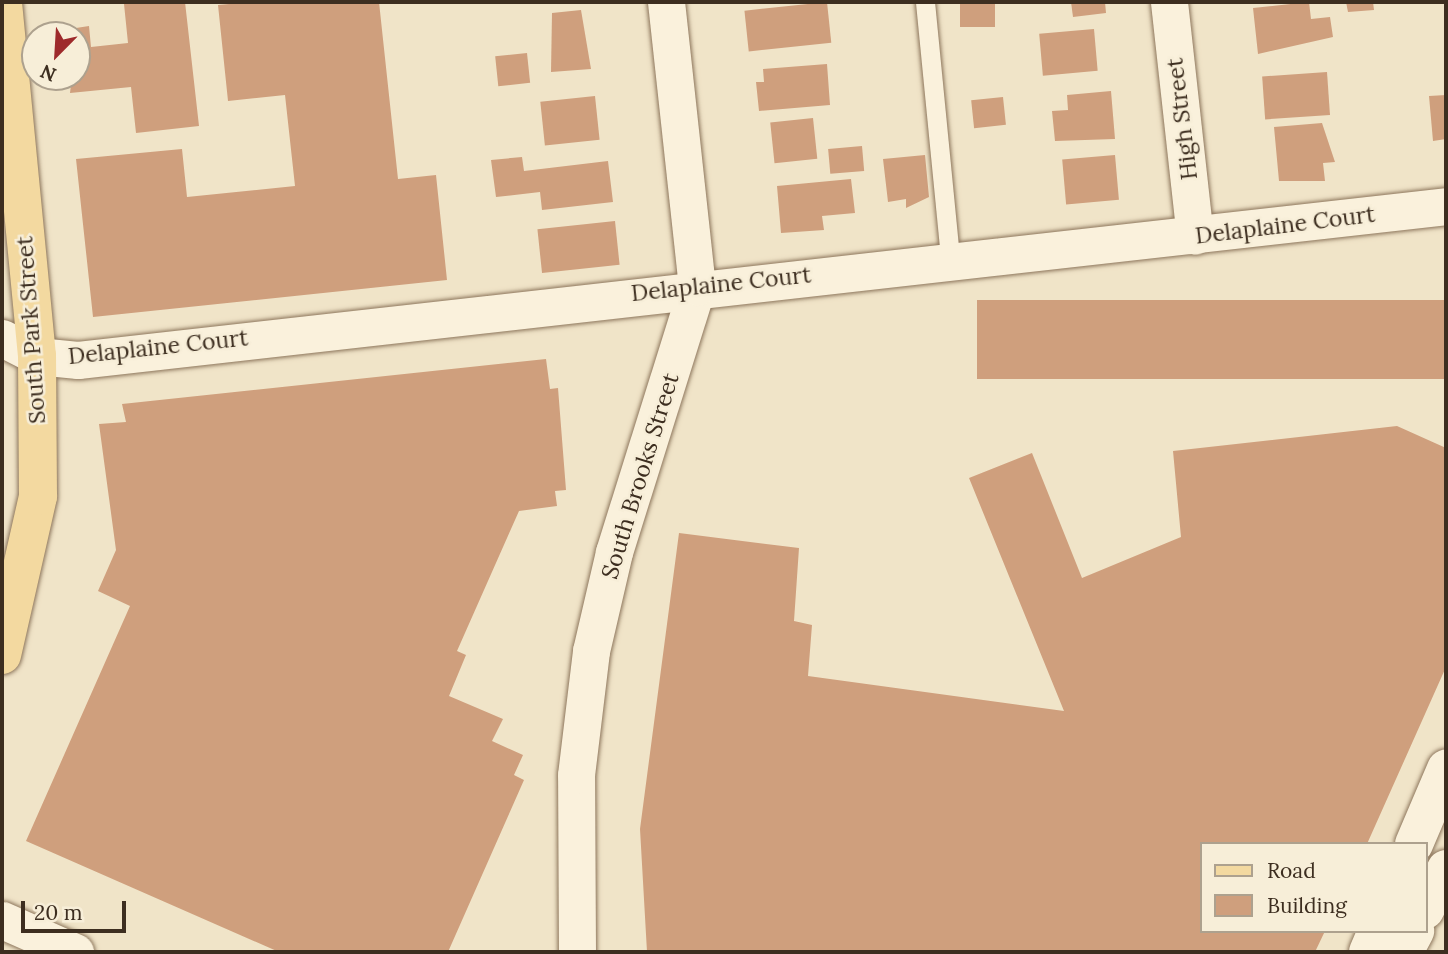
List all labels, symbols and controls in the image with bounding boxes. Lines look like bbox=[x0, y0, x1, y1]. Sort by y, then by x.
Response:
north arrow bbox=[21, 21, 91, 91]
street label: High Street bbox=[1161, 57, 1203, 181]
text: N bbox=[37, 59, 60, 87]
street label: Delaplaine Court bbox=[1194, 200, 1376, 250]
street label: South Park Street bbox=[11, 235, 51, 425]
street label: Delaplaine Court bbox=[630, 261, 812, 307]
street label: Delaplaine Court bbox=[67, 324, 249, 370]
street label: South Brooks Street bbox=[596, 370, 684, 582]
legend bbox=[1200, 842, 1427, 933]
text: Road bbox=[1267, 857, 1316, 884]
scale bar bbox=[24, 888, 130, 932]
text: Building bbox=[1267, 892, 1347, 919]
text: 20 m bbox=[34, 899, 83, 926]

